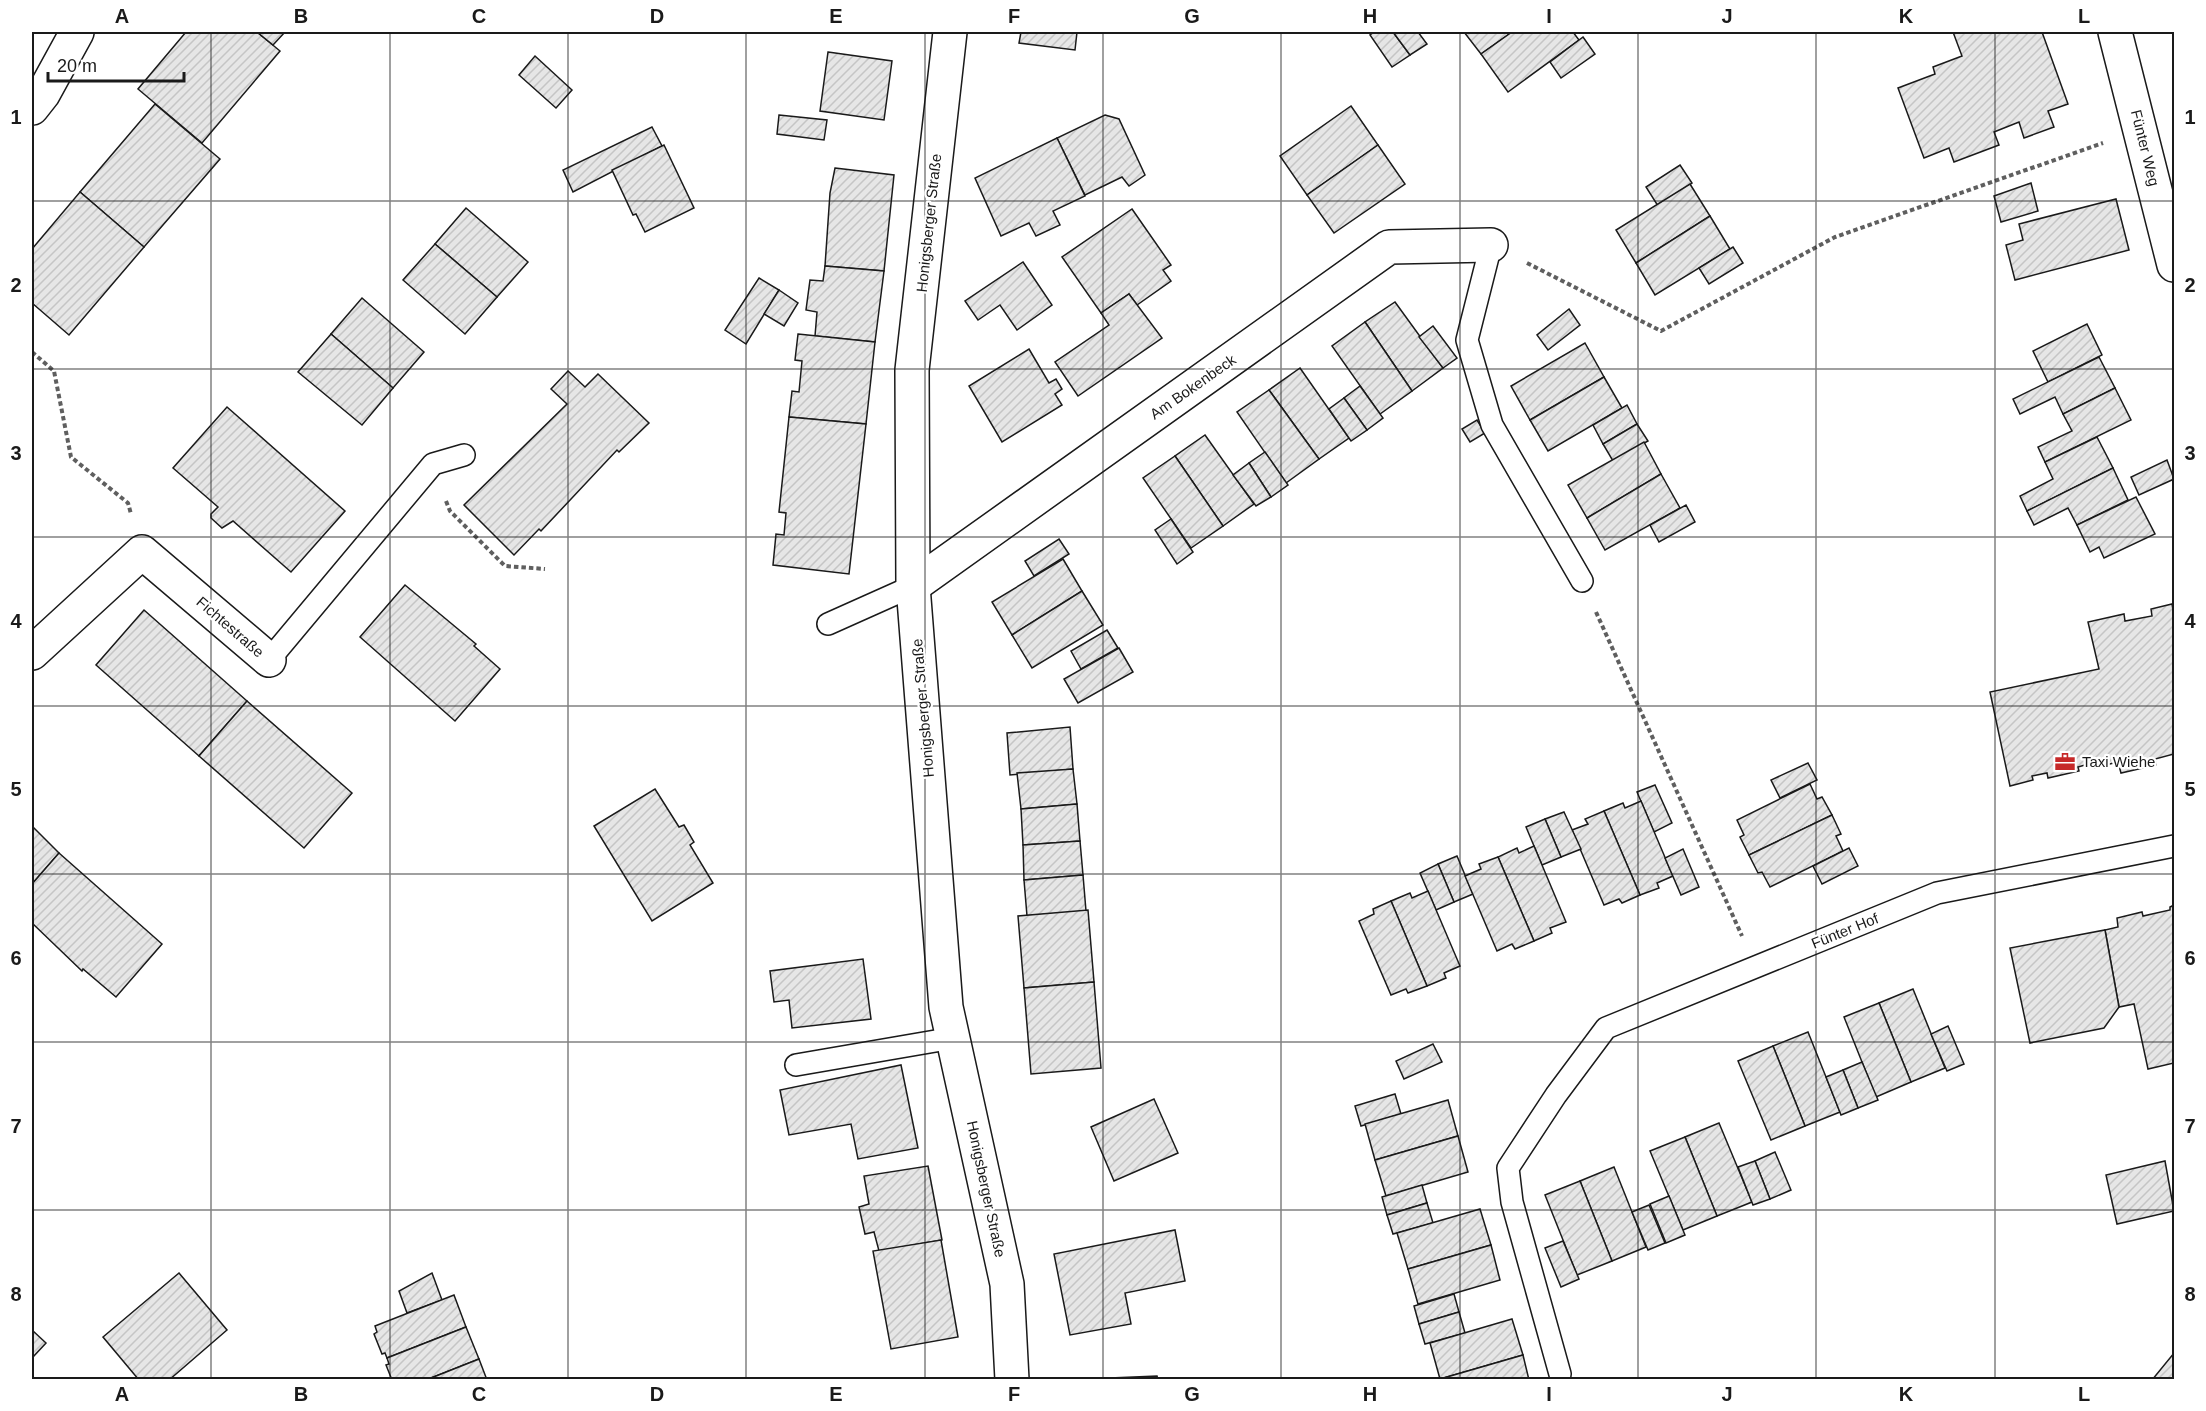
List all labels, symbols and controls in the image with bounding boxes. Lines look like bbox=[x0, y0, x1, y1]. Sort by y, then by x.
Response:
text: A bbox=[115, 5, 129, 27]
text: B bbox=[294, 5, 308, 27]
text: C bbox=[472, 5, 486, 27]
text: D bbox=[650, 5, 664, 27]
text: E bbox=[829, 5, 843, 27]
text: F bbox=[1008, 5, 1020, 27]
text: G bbox=[1184, 5, 1200, 27]
text: H bbox=[1363, 5, 1377, 27]
text: I bbox=[1546, 5, 1552, 27]
text: J bbox=[1721, 5, 1733, 27]
text: K bbox=[1899, 5, 1914, 27]
text: L bbox=[2078, 5, 2090, 27]
scale bar bbox=[48, 45, 184, 83]
text: 20 m bbox=[57, 56, 97, 76]
text: 1 bbox=[10, 106, 22, 128]
text: 1 bbox=[2184, 106, 2196, 128]
street label: Fünter Weg bbox=[2128, 108, 2163, 188]
street label: Honigsberger Straße bbox=[913, 153, 944, 293]
text: 2 bbox=[10, 274, 22, 296]
text: 2 bbox=[2184, 274, 2196, 296]
street label: Am Bokenbeck bbox=[1147, 350, 1239, 422]
text: 3 bbox=[10, 442, 22, 464]
text: 3 bbox=[2184, 442, 2196, 464]
street label: Fichtestraße bbox=[193, 593, 267, 660]
text: 4 bbox=[10, 610, 22, 632]
text: 4 bbox=[2184, 610, 2196, 632]
street label: Honigsberger Straße bbox=[908, 638, 937, 778]
office icon: Taxi Wiehe bbox=[2053, 750, 2077, 774]
place label: Taxi Wiehe bbox=[2082, 753, 2155, 770]
text: 5 bbox=[10, 778, 22, 800]
text: 5 bbox=[2184, 778, 2196, 800]
street label: Fünter Hof bbox=[1809, 909, 1882, 952]
text: 6 bbox=[10, 947, 22, 969]
text: 6 bbox=[2184, 947, 2196, 969]
text: 7 bbox=[10, 1115, 22, 1137]
text: 7 bbox=[2184, 1115, 2196, 1137]
street label: Honigsberger Straße bbox=[964, 1119, 1009, 1259]
text: 8 bbox=[10, 1283, 22, 1305]
text: 8 bbox=[2184, 1283, 2196, 1305]
text: A bbox=[115, 1383, 129, 1405]
text: B bbox=[294, 1383, 308, 1405]
text: C bbox=[472, 1383, 486, 1405]
text: D bbox=[650, 1383, 664, 1405]
text: E bbox=[829, 1383, 843, 1405]
text: F bbox=[1008, 1383, 1020, 1405]
text: G bbox=[1184, 1383, 1200, 1405]
text: H bbox=[1363, 1383, 1377, 1405]
text: I bbox=[1546, 1383, 1552, 1405]
text: J bbox=[1721, 1383, 1733, 1405]
text: K bbox=[1899, 1383, 1914, 1405]
text: L bbox=[2078, 1383, 2090, 1405]

